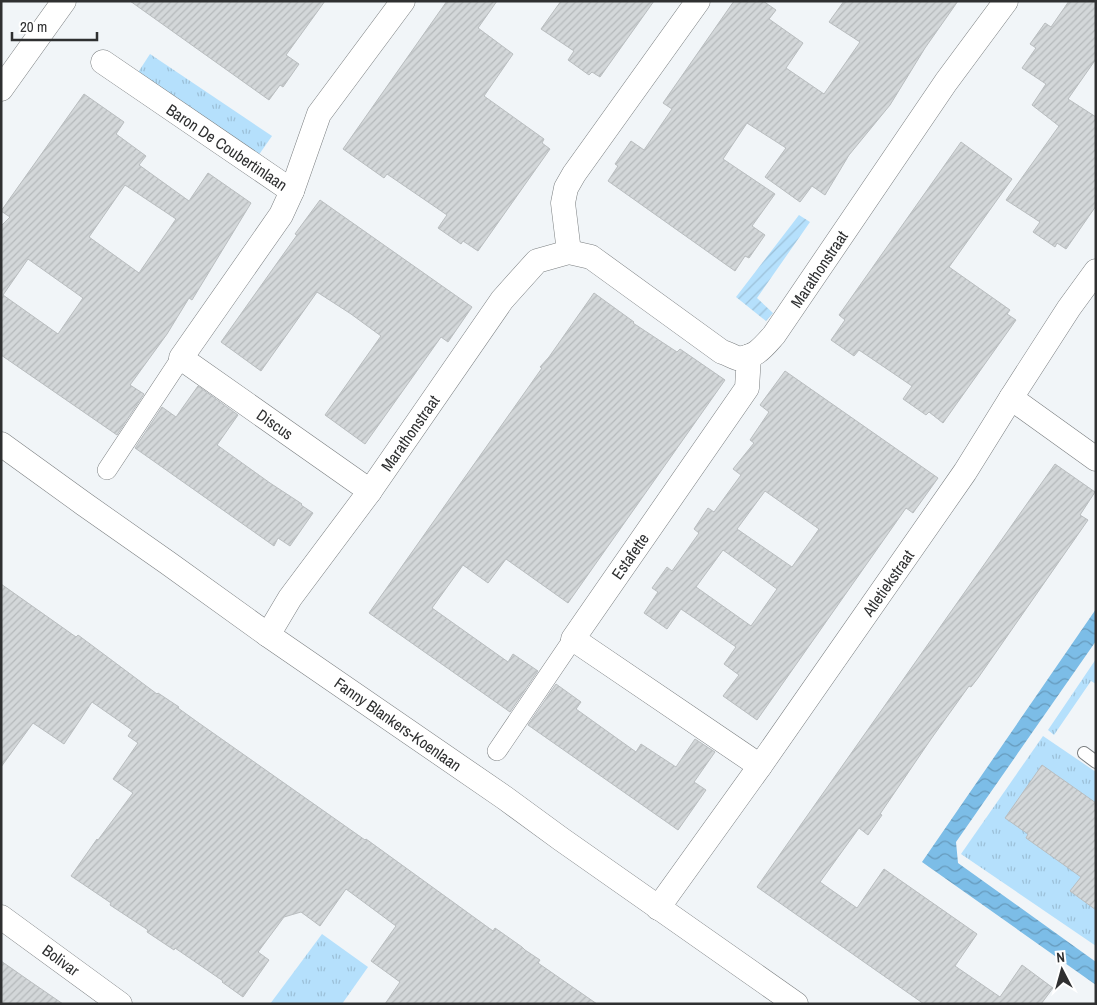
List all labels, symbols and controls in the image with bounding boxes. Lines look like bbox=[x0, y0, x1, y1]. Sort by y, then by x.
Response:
scale bar bbox=[12, 10, 98, 42]
text: 20 m bbox=[20, 16, 47, 37]
street label: Baron De Coubertinlaan bbox=[162, 98, 292, 196]
street label: Marathonstraat bbox=[785, 226, 853, 312]
street label: Marathonstraat bbox=[376, 390, 445, 475]
street label: Discus bbox=[252, 403, 298, 445]
street label: Estafette bbox=[606, 528, 654, 584]
street label: Atletiekstraat bbox=[856, 545, 919, 621]
street label: Fanny Blankers-Koenlaan bbox=[330, 672, 466, 776]
street label: Bolivar bbox=[38, 939, 84, 981]
north arrow bbox=[1037, 945, 1087, 995]
text: N bbox=[1056, 948, 1066, 966]

